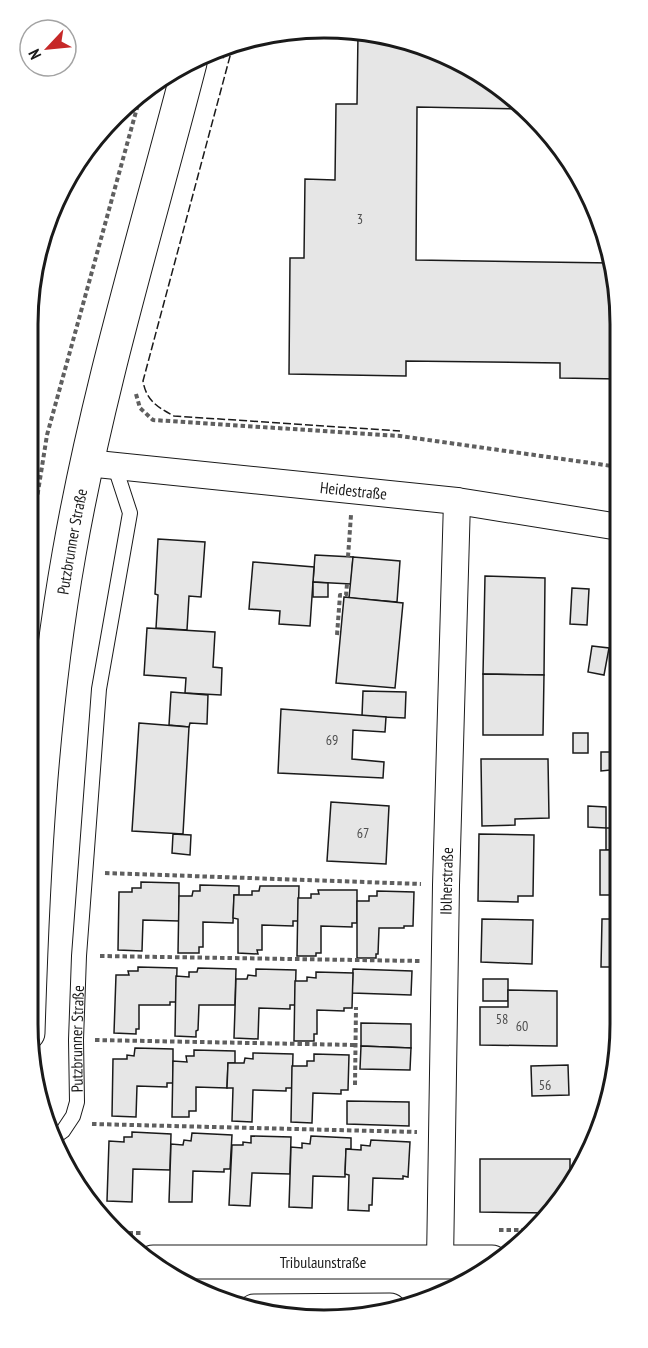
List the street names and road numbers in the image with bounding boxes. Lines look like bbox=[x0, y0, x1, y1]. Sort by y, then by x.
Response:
street label: Heidestraße bbox=[319, 477, 388, 504]
street label: Putzbrunner Straße bbox=[52, 487, 91, 596]
street label: Iblherstraße bbox=[436, 847, 457, 915]
street label: Putzbrunner Straße bbox=[66, 985, 88, 1093]
street label: Tribulaunstraße bbox=[280, 1252, 366, 1272]

